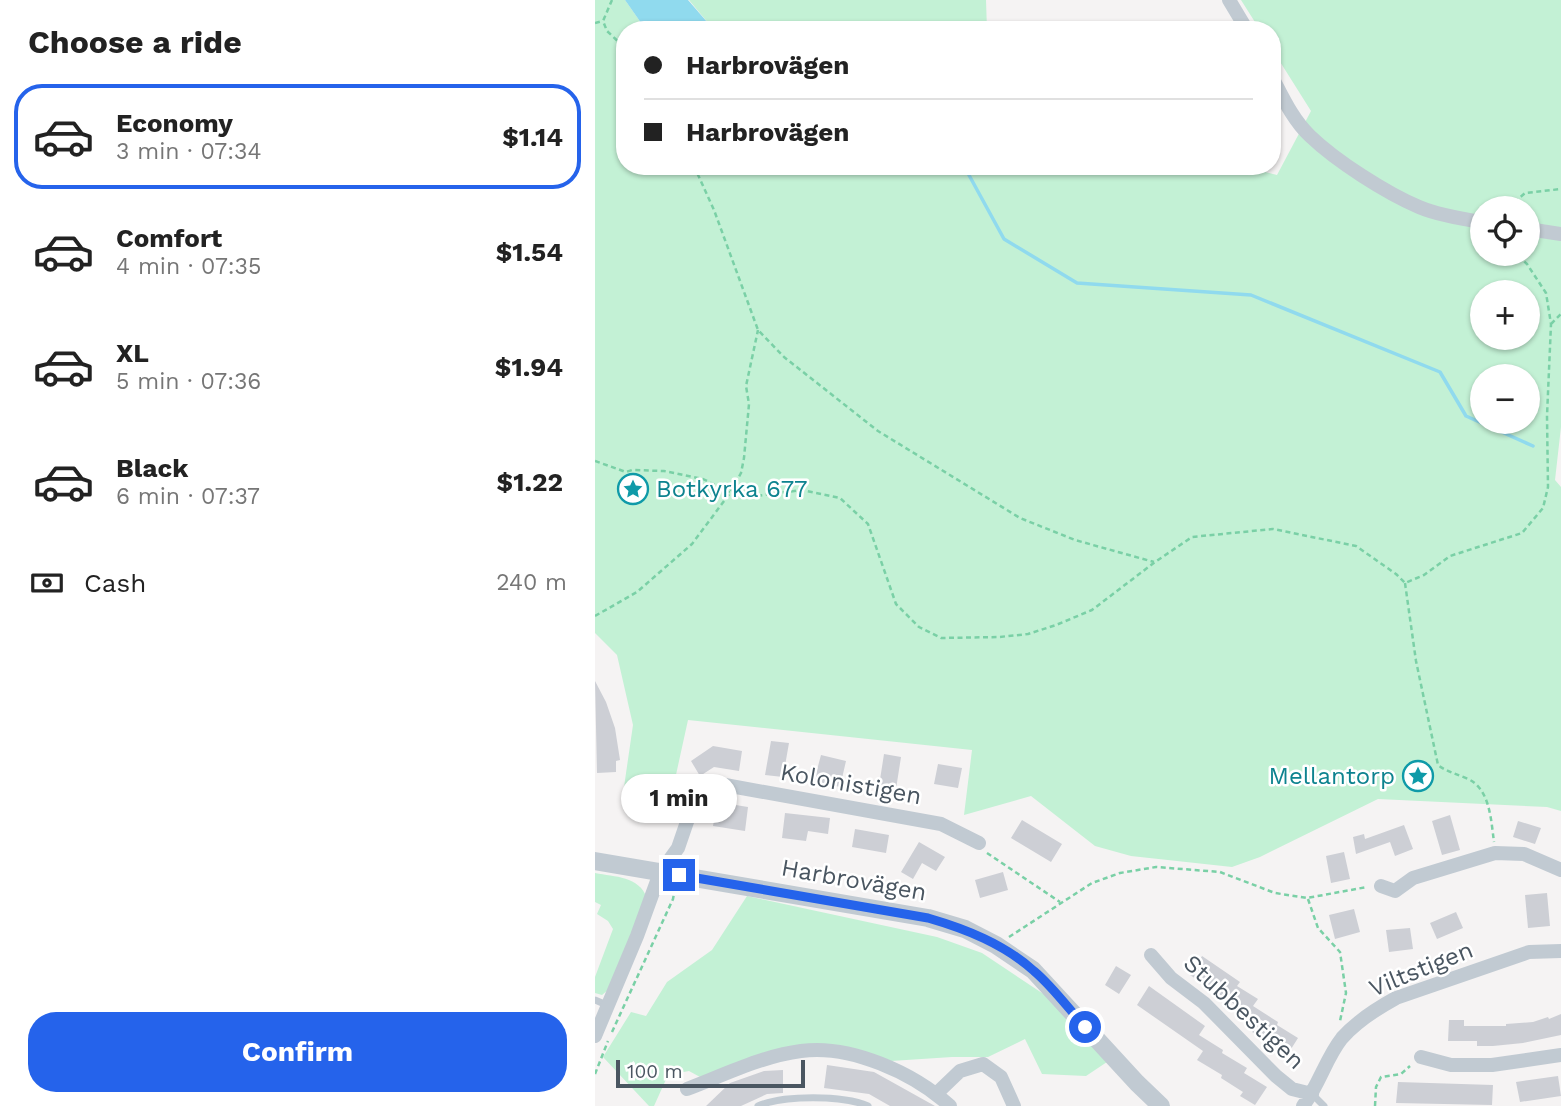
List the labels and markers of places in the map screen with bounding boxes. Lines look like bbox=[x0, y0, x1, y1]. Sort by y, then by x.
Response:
place icon: Botkyrka 677 bbox=[616, 472, 650, 506]
place label: Botkyrka 677 bbox=[656, 475, 808, 503]
place icon: Mellantorp bbox=[1401, 759, 1435, 793]
place label: Mellantorp bbox=[1269, 762, 1395, 790]

